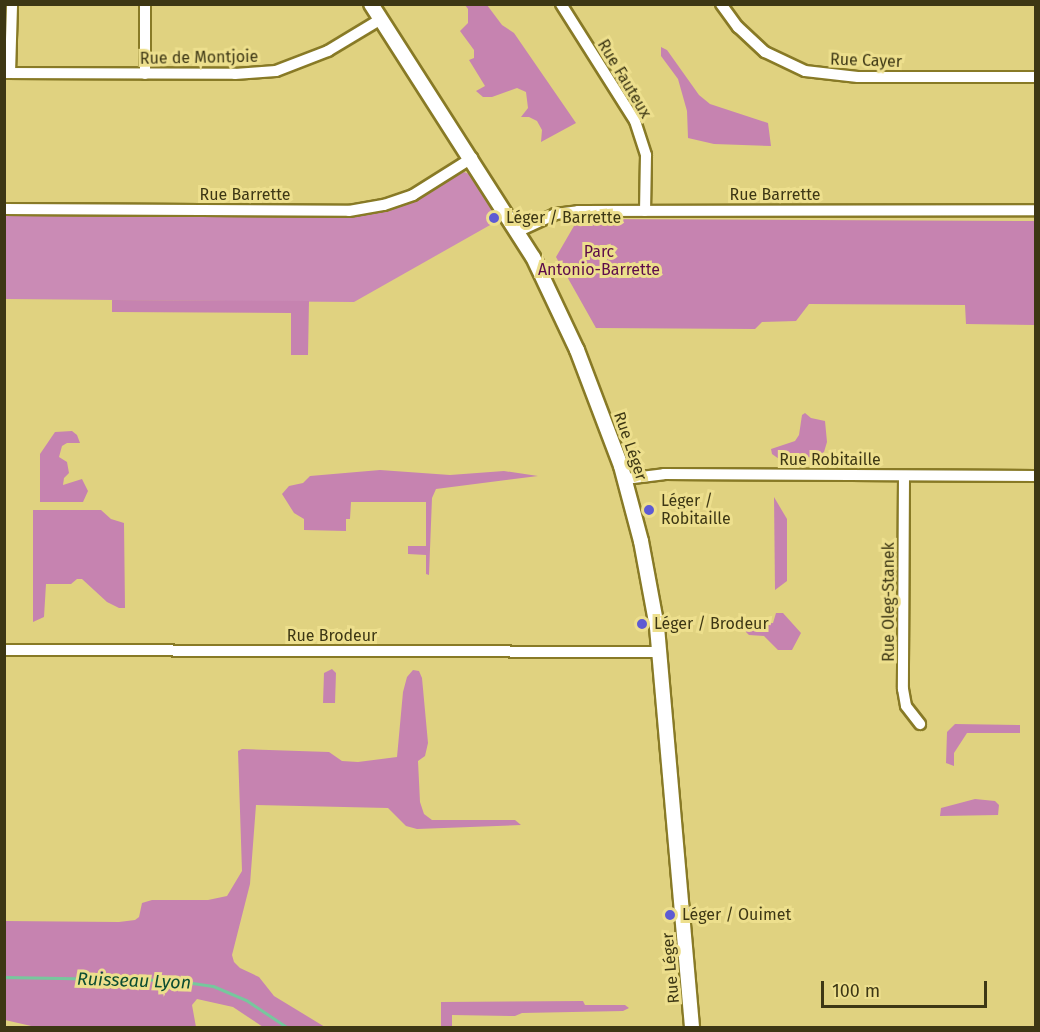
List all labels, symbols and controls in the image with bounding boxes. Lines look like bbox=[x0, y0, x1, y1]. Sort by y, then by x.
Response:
street label: Rue Fauteux bbox=[593, 36, 655, 122]
street label: Rue de Montjoie bbox=[140, 47, 258, 69]
street label: Rue Cayer bbox=[830, 50, 902, 72]
street label: Rue Barrette bbox=[199, 185, 291, 205]
street label: Rue Barrette bbox=[729, 185, 821, 205]
place label: Léger / Barrette bbox=[506, 208, 621, 228]
marker: Léger / Barrette bbox=[487, 211, 501, 225]
park label: Parc Antonio-Barrette bbox=[538, 242, 660, 280]
street label: Rue Léger bbox=[609, 409, 651, 483]
street label: Rue Robitaille bbox=[779, 450, 881, 470]
place label: Léger / Robitaille bbox=[661, 491, 731, 529]
marker: Léger / Robitaille bbox=[642, 503, 656, 517]
street label: Rue Oleg-Stanek bbox=[879, 542, 899, 662]
place label: Léger / Brodeur bbox=[654, 614, 769, 634]
marker: Léger / Brodeur bbox=[635, 617, 649, 631]
street label: Rue Brodeur bbox=[287, 626, 377, 646]
place label: Léger / Ouimet bbox=[682, 905, 791, 925]
marker: Léger / Ouimet bbox=[663, 908, 677, 922]
street label: Rue Léger bbox=[658, 932, 684, 1004]
water label: Ruisseau Lyon bbox=[77, 968, 191, 994]
scale bar bbox=[824, 969, 990, 1007]
text: 100 m bbox=[832, 980, 880, 1002]

